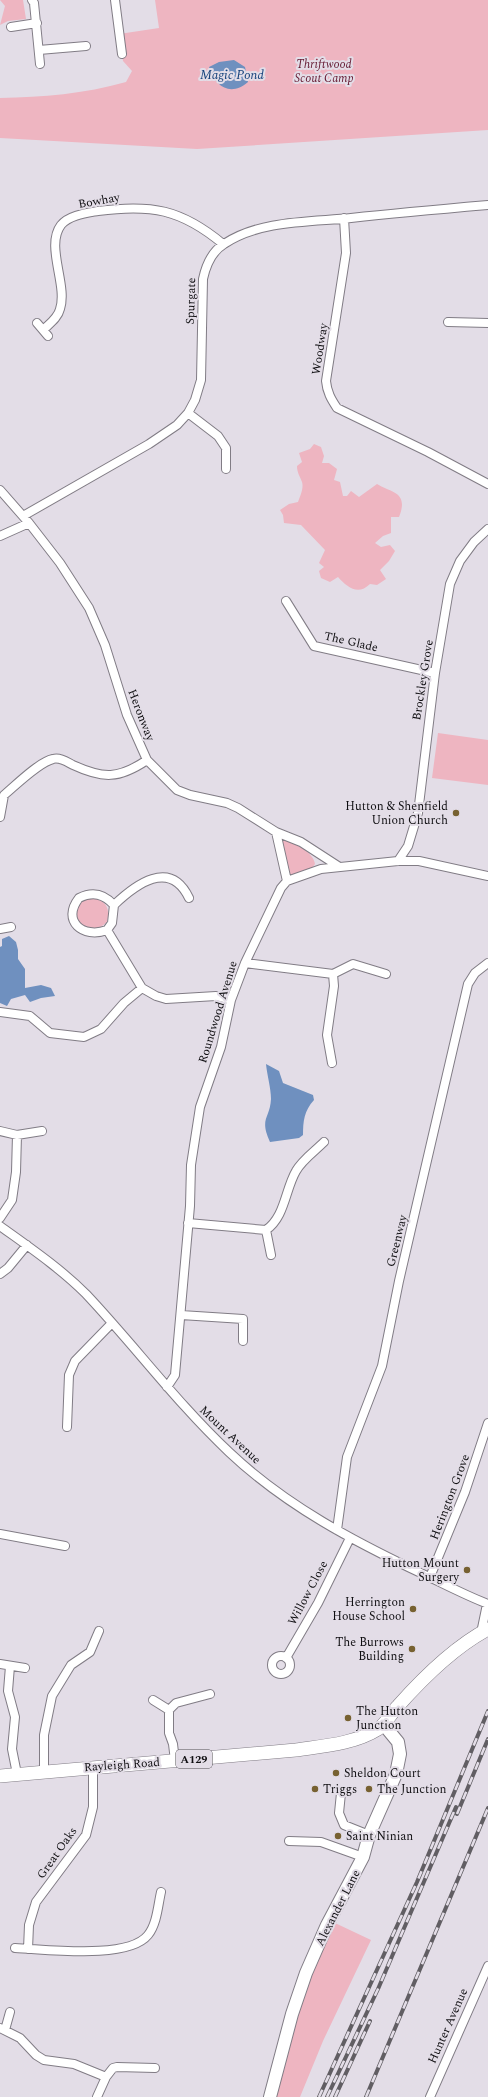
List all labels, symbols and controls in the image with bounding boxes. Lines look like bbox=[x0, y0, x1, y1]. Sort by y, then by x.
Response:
park label: Thriftwood Scout Camp bbox=[294, 55, 354, 88]
water label: Magic Pond bbox=[200, 65, 264, 85]
street label: Bowhay bbox=[77, 188, 123, 214]
street label: Spurgate bbox=[181, 277, 201, 325]
street label: Woodway bbox=[307, 321, 334, 376]
street label: The Glade bbox=[322, 627, 380, 657]
street label: Brockley Grove bbox=[407, 638, 439, 722]
street label: Heronway bbox=[122, 686, 160, 745]
place label: Hutton & Shenfield Union Church bbox=[345, 797, 448, 830]
marker: Hutton & Shenfield Union Church bbox=[451, 808, 461, 818]
street label: Roundwood Avenue bbox=[193, 958, 243, 1066]
street label: Greenway bbox=[381, 1212, 413, 1269]
street label: Mount Avenue bbox=[195, 1401, 265, 1469]
street label: Herington Grove bbox=[425, 1451, 475, 1543]
place label: Hutton Mount Surgery bbox=[382, 1554, 460, 1587]
street label: Willow Close bbox=[283, 1557, 333, 1629]
marker: Hutton Mount Surgery bbox=[462, 1565, 472, 1575]
place label: Herrington House School bbox=[332, 1593, 405, 1626]
marker: Herrington House School bbox=[408, 1604, 418, 1614]
place label: The Burrows Building bbox=[335, 1633, 404, 1666]
marker: The Burrows Building bbox=[407, 1644, 417, 1654]
place label: The Hutton Junction bbox=[356, 1702, 418, 1735]
marker: The Hutton Junction bbox=[343, 1713, 353, 1723]
road number: A129 bbox=[176, 1750, 212, 1768]
street label: Rayleigh Road bbox=[83, 1753, 161, 1777]
place label: Sheldon Court bbox=[344, 1764, 421, 1783]
marker: Sheldon Court bbox=[331, 1768, 341, 1778]
place label: Triggs bbox=[323, 1780, 357, 1799]
place label: The Junction bbox=[377, 1780, 446, 1799]
marker: Triggs bbox=[310, 1784, 320, 1794]
marker: The Junction bbox=[364, 1784, 374, 1794]
street label: Great Oaks bbox=[32, 1823, 82, 1883]
place label: Saint Ninian bbox=[346, 1827, 413, 1846]
marker: Saint Ninian bbox=[333, 1831, 343, 1841]
street label: Alexander Lane bbox=[311, 1866, 365, 1949]
street label: Hunter Avenue bbox=[423, 1985, 473, 2067]

